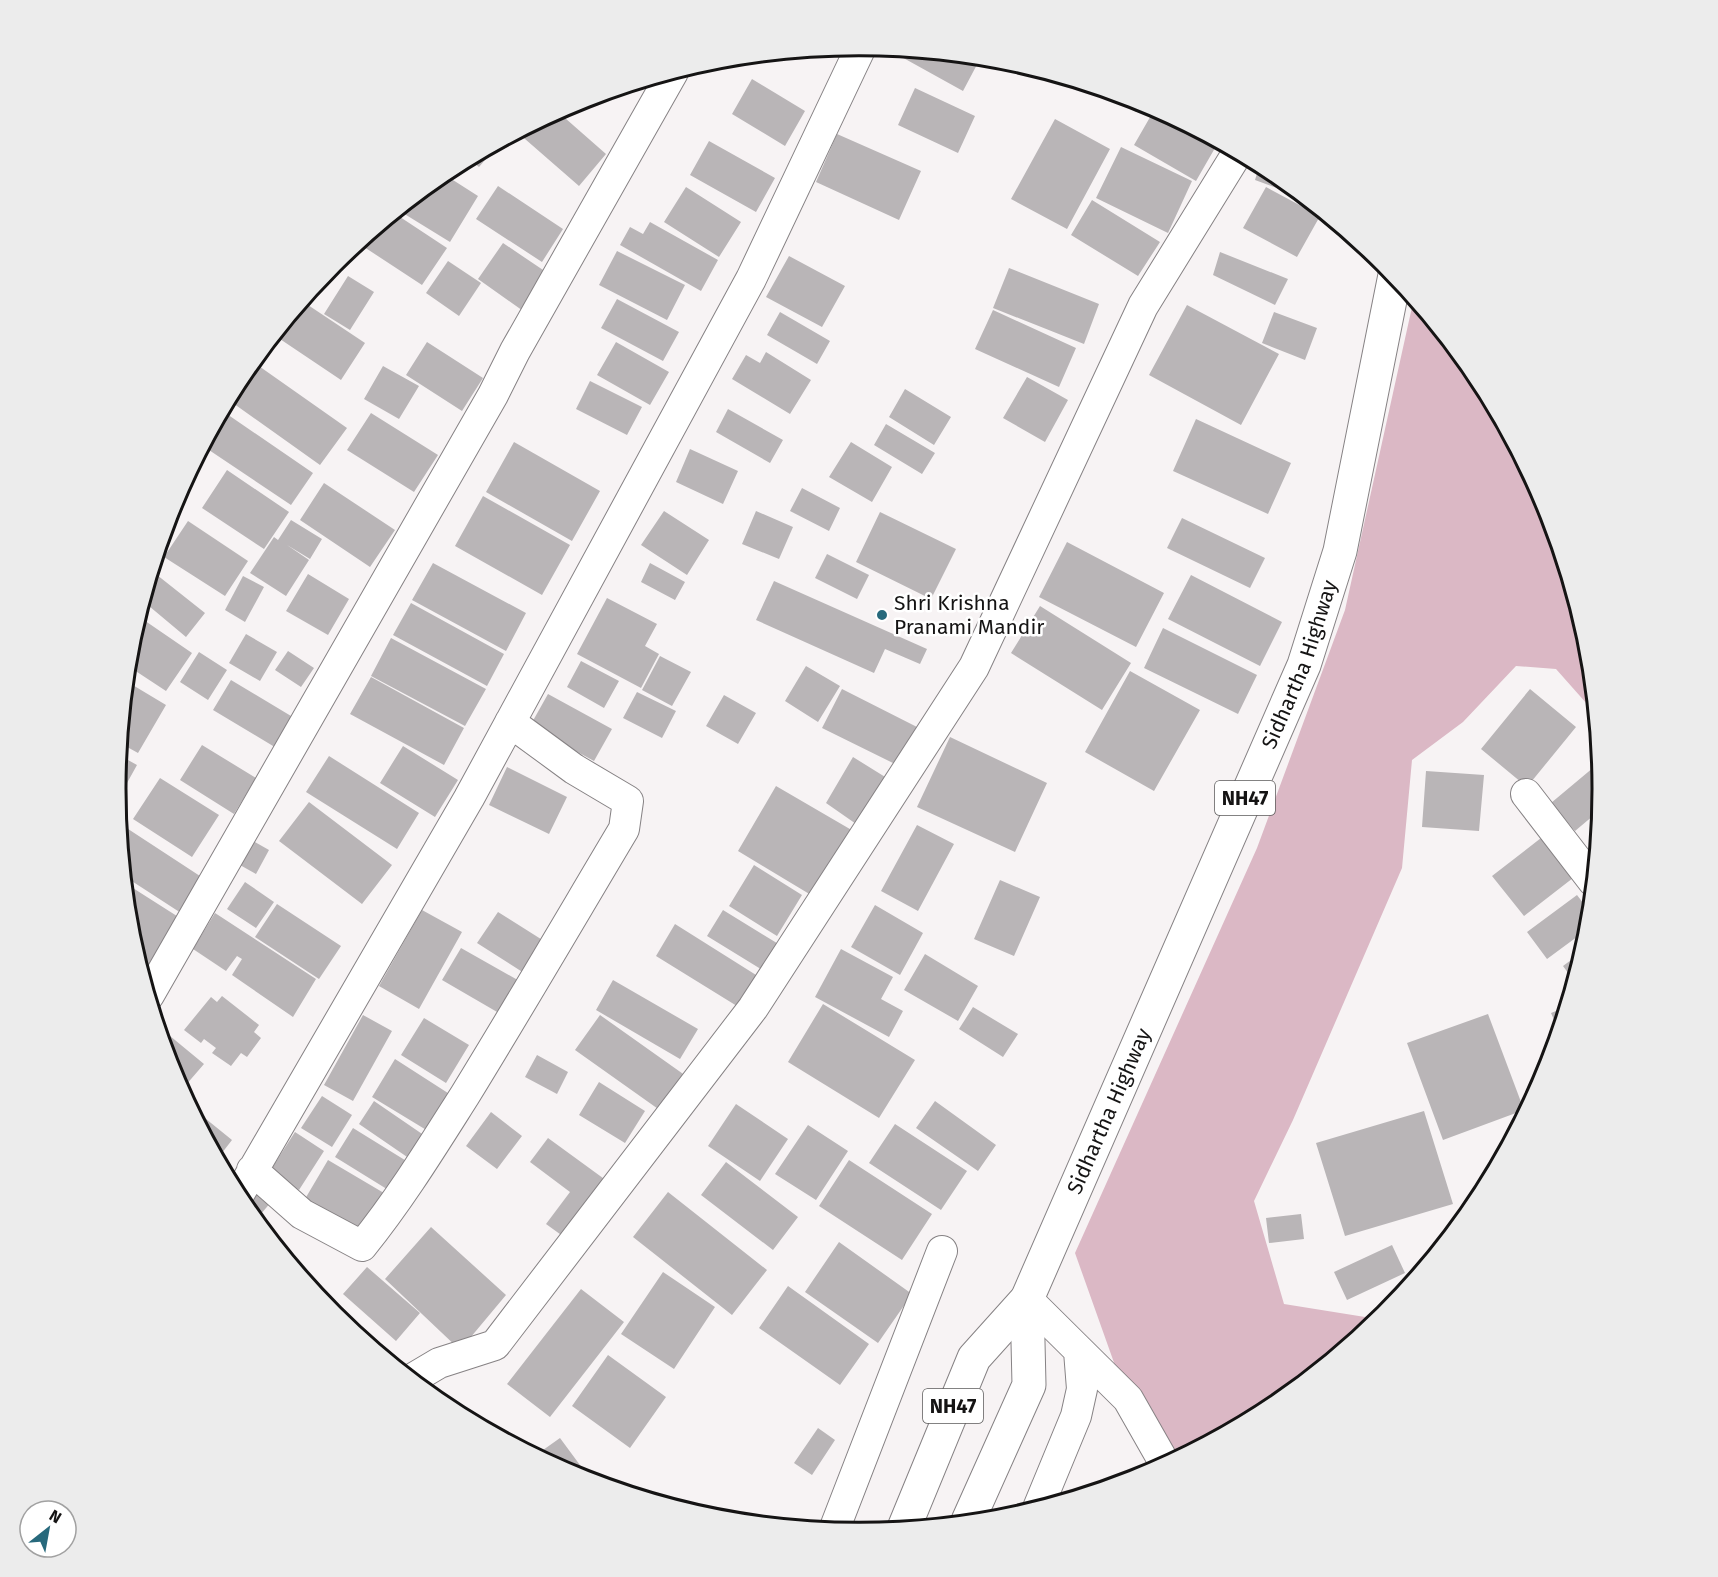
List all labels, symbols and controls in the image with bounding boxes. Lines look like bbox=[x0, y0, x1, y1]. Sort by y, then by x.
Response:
street label: Sidhartha Highway bbox=[1256, 576, 1343, 753]
place label: Shri Krishna Pranami Mandir bbox=[894, 590, 1044, 640]
marker: Shri Krishna Pranami Mandir bbox=[875, 608, 889, 622]
road number: NH47 bbox=[1215, 781, 1275, 815]
street label: Sidhartha Highway bbox=[1061, 1024, 1157, 1198]
road number: NH47 bbox=[923, 1389, 983, 1423]
north arrow bbox=[18, 1499, 78, 1559]
text: N bbox=[46, 1506, 65, 1527]

